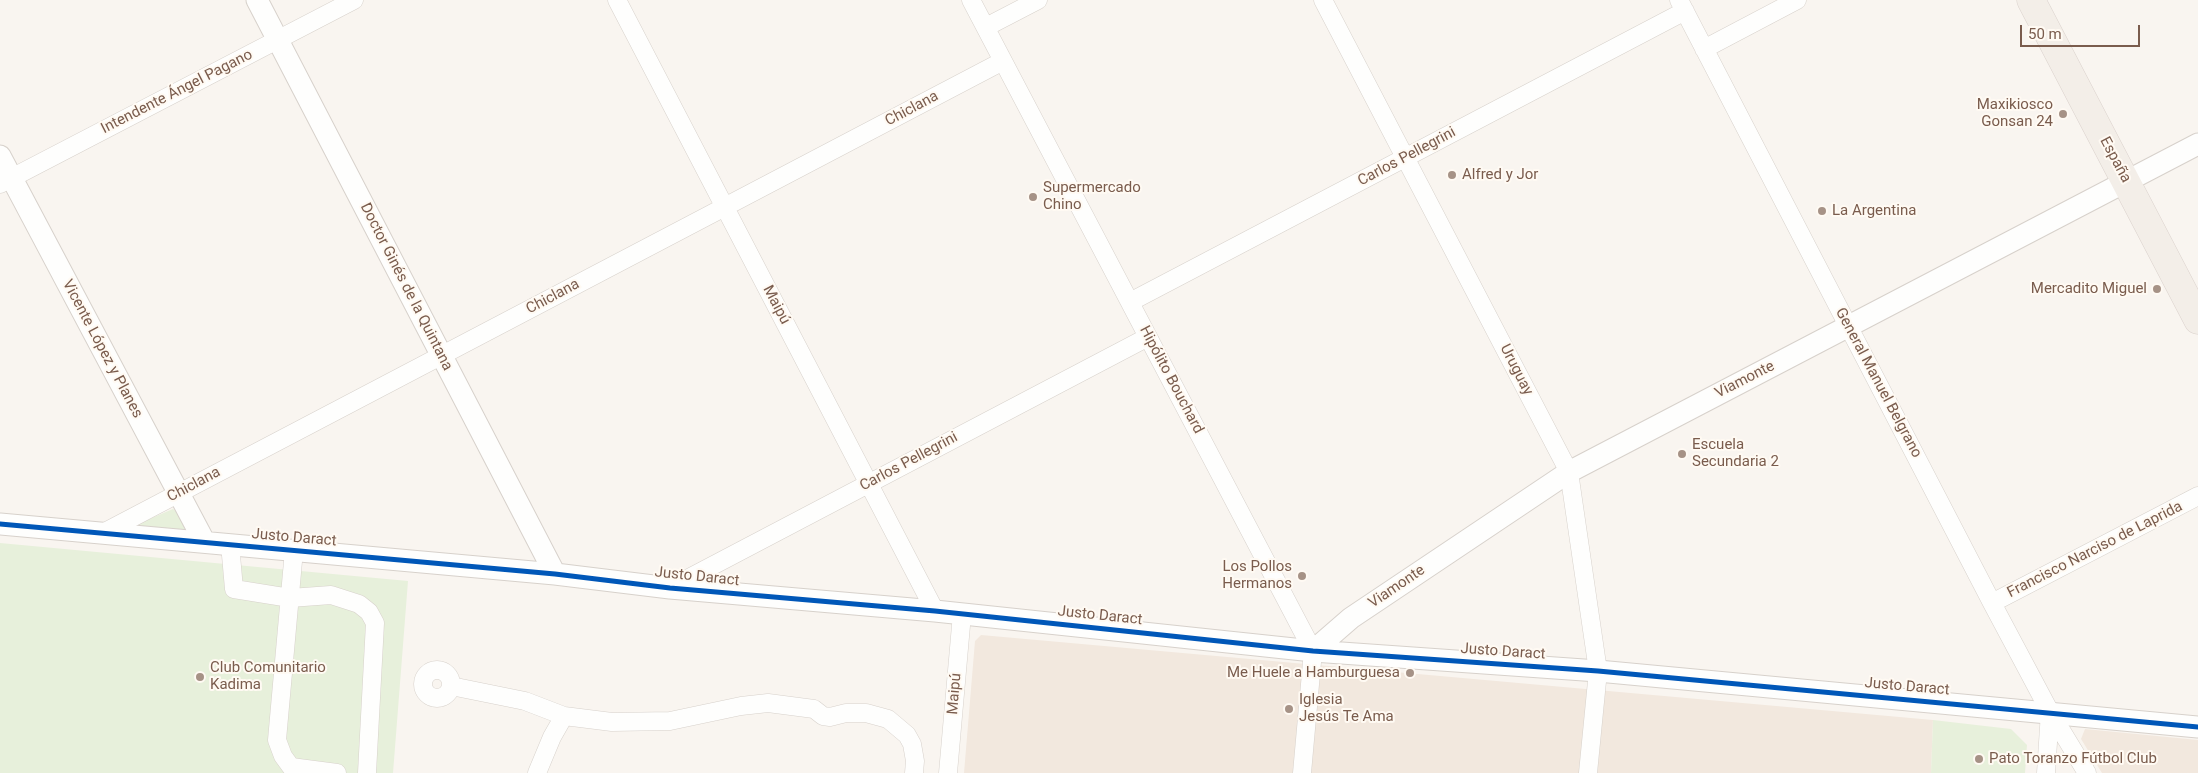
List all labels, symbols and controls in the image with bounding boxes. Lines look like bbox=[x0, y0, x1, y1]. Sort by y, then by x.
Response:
scale bar bbox=[2023, 15, 2143, 47]
text: 50 m bbox=[2028, 25, 2062, 43]
street label: Intendente Ángel Pagano bbox=[98, 46, 256, 138]
street label: Chiclana bbox=[882, 87, 942, 131]
place label: Maxikiosco Gonsan 24 bbox=[1977, 96, 2053, 131]
marker: Maxikiosco Gonsan 24 bbox=[2057, 108, 2069, 120]
street label: Carlos Pellegrini bbox=[1355, 124, 1459, 190]
street label: España bbox=[2095, 134, 2135, 186]
place label: Alfred y Jor bbox=[1462, 166, 1538, 184]
marker: Alfred y Jor bbox=[1446, 169, 1458, 181]
place label: Supermercado Chino bbox=[1043, 179, 1141, 214]
marker: Supermercado Chino bbox=[1027, 191, 1039, 203]
street label: Doctor Ginés de la Quintana bbox=[356, 200, 456, 374]
place label: La Argentina bbox=[1832, 202, 1916, 220]
marker: La Argentina bbox=[1816, 205, 1828, 217]
street label: Chiclana bbox=[523, 275, 583, 319]
street label: Vicente López y Planes bbox=[58, 277, 146, 421]
place label: Mercadito Miguel bbox=[2031, 280, 2147, 298]
street label: Maipú bbox=[758, 282, 794, 328]
marker: Mercadito Miguel bbox=[2151, 283, 2163, 295]
street label: General Manuel Belgrano bbox=[1831, 305, 1925, 461]
street label: Hipólito Bouchard bbox=[1135, 323, 1207, 437]
street label: Uruguay bbox=[1496, 341, 1536, 399]
street label: Viamonte bbox=[1712, 357, 1778, 403]
street label: Carlos Pellegrini bbox=[857, 429, 961, 495]
place label: Escuela Secundaria 2 bbox=[1692, 436, 1779, 471]
marker: Escuela Secundaria 2 bbox=[1676, 448, 1688, 460]
street label: Chiclana bbox=[164, 463, 224, 507]
street label: Francisco Narciso de Laprida bbox=[2004, 498, 2186, 602]
street label: Justo Daract bbox=[251, 525, 337, 551]
place label: Los Pollos Hermanos bbox=[1222, 558, 1292, 593]
street label: Viamonte bbox=[1365, 562, 1429, 612]
street label: Justo Daract bbox=[654, 564, 740, 590]
marker: Los Pollos Hermanos bbox=[1296, 570, 1308, 582]
street label: Justo Daract bbox=[1057, 603, 1143, 629]
street label: Justo Daract bbox=[1460, 640, 1546, 664]
place label: Club Comunitario Kadima bbox=[210, 659, 326, 694]
place label: Me Huele a Hamburguesa bbox=[1227, 664, 1400, 682]
marker: Me Huele a Hamburguesa bbox=[1404, 667, 1416, 679]
marker: Club Comunitario Kadima bbox=[194, 671, 206, 683]
street label: Maipú bbox=[944, 672, 966, 716]
street label: Justo Daract bbox=[1864, 674, 1950, 700]
place label: Iglesia Jesús Te Ama bbox=[1299, 691, 1394, 726]
marker: Iglesia Jesús Te Ama bbox=[1283, 703, 1295, 715]
place label: Pato Toranzo Fútbol Club bbox=[1989, 750, 2157, 768]
marker: Pato Toranzo Fútbol Club bbox=[1973, 753, 1985, 765]

